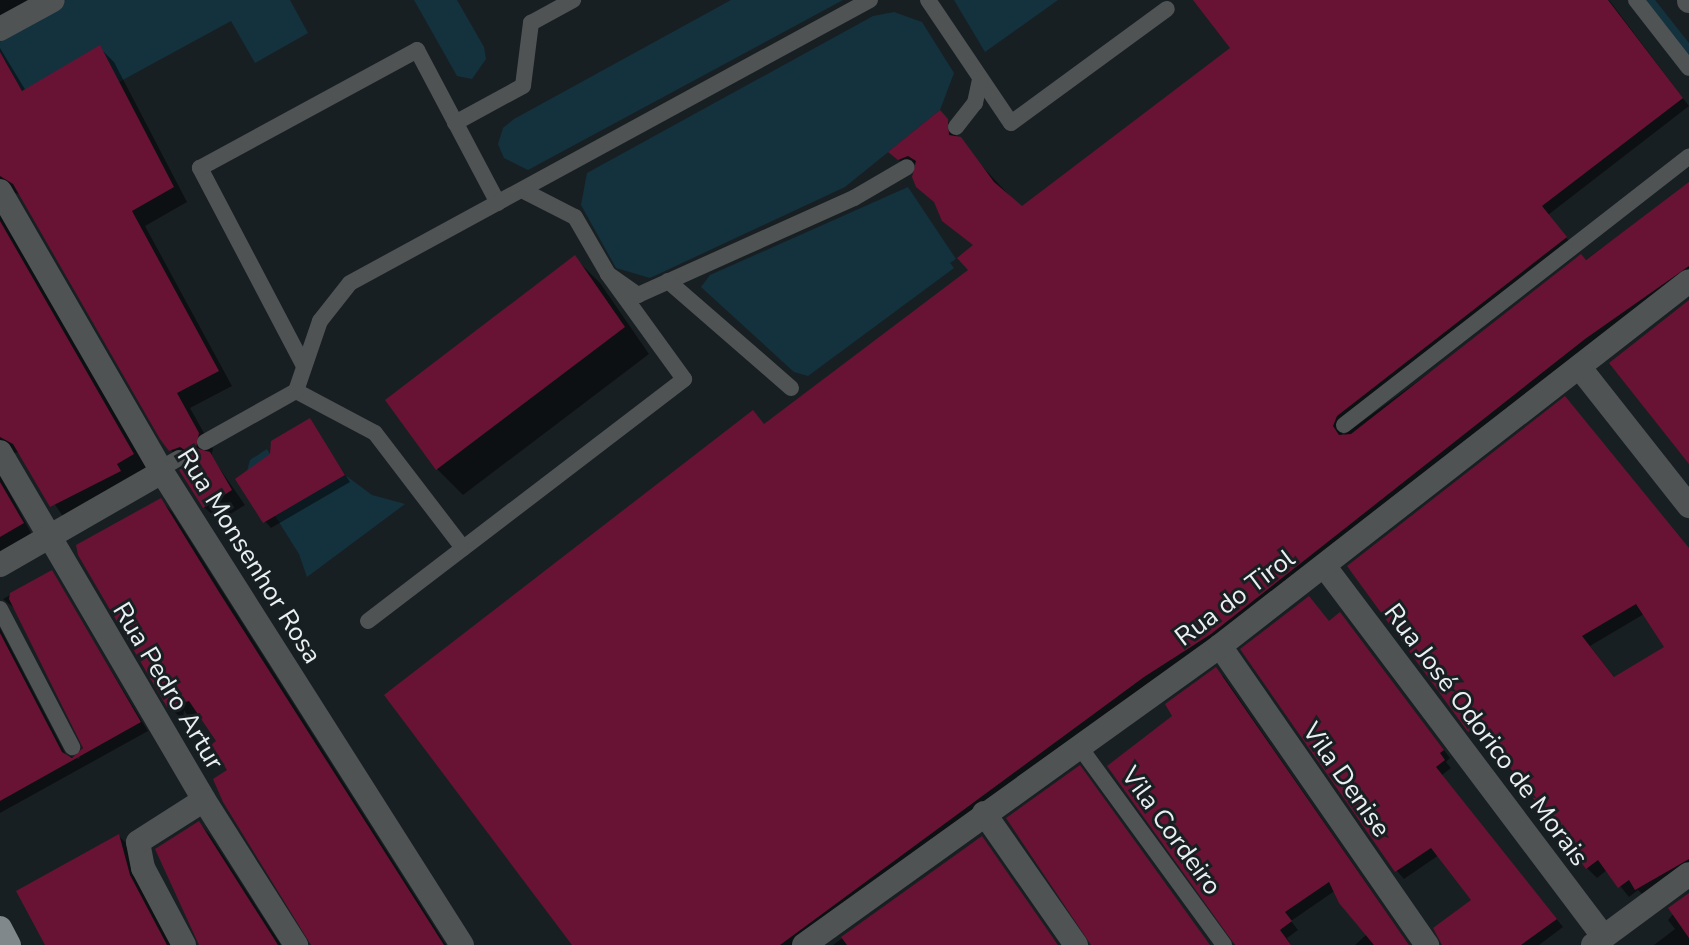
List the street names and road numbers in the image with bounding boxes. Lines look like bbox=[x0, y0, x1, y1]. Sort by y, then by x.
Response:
street label: Rua Monsenhor Rosa bbox=[170, 443, 328, 669]
street label: Rua do Tirol bbox=[1169, 543, 1301, 653]
street label: Rua Pedro Artur bbox=[106, 597, 230, 775]
street label: Rua José Odorico de Morais bbox=[1377, 598, 1595, 872]
street label: Vila Denise bbox=[1295, 717, 1397, 843]
street label: Vila Cordeiro bbox=[1114, 761, 1228, 901]

